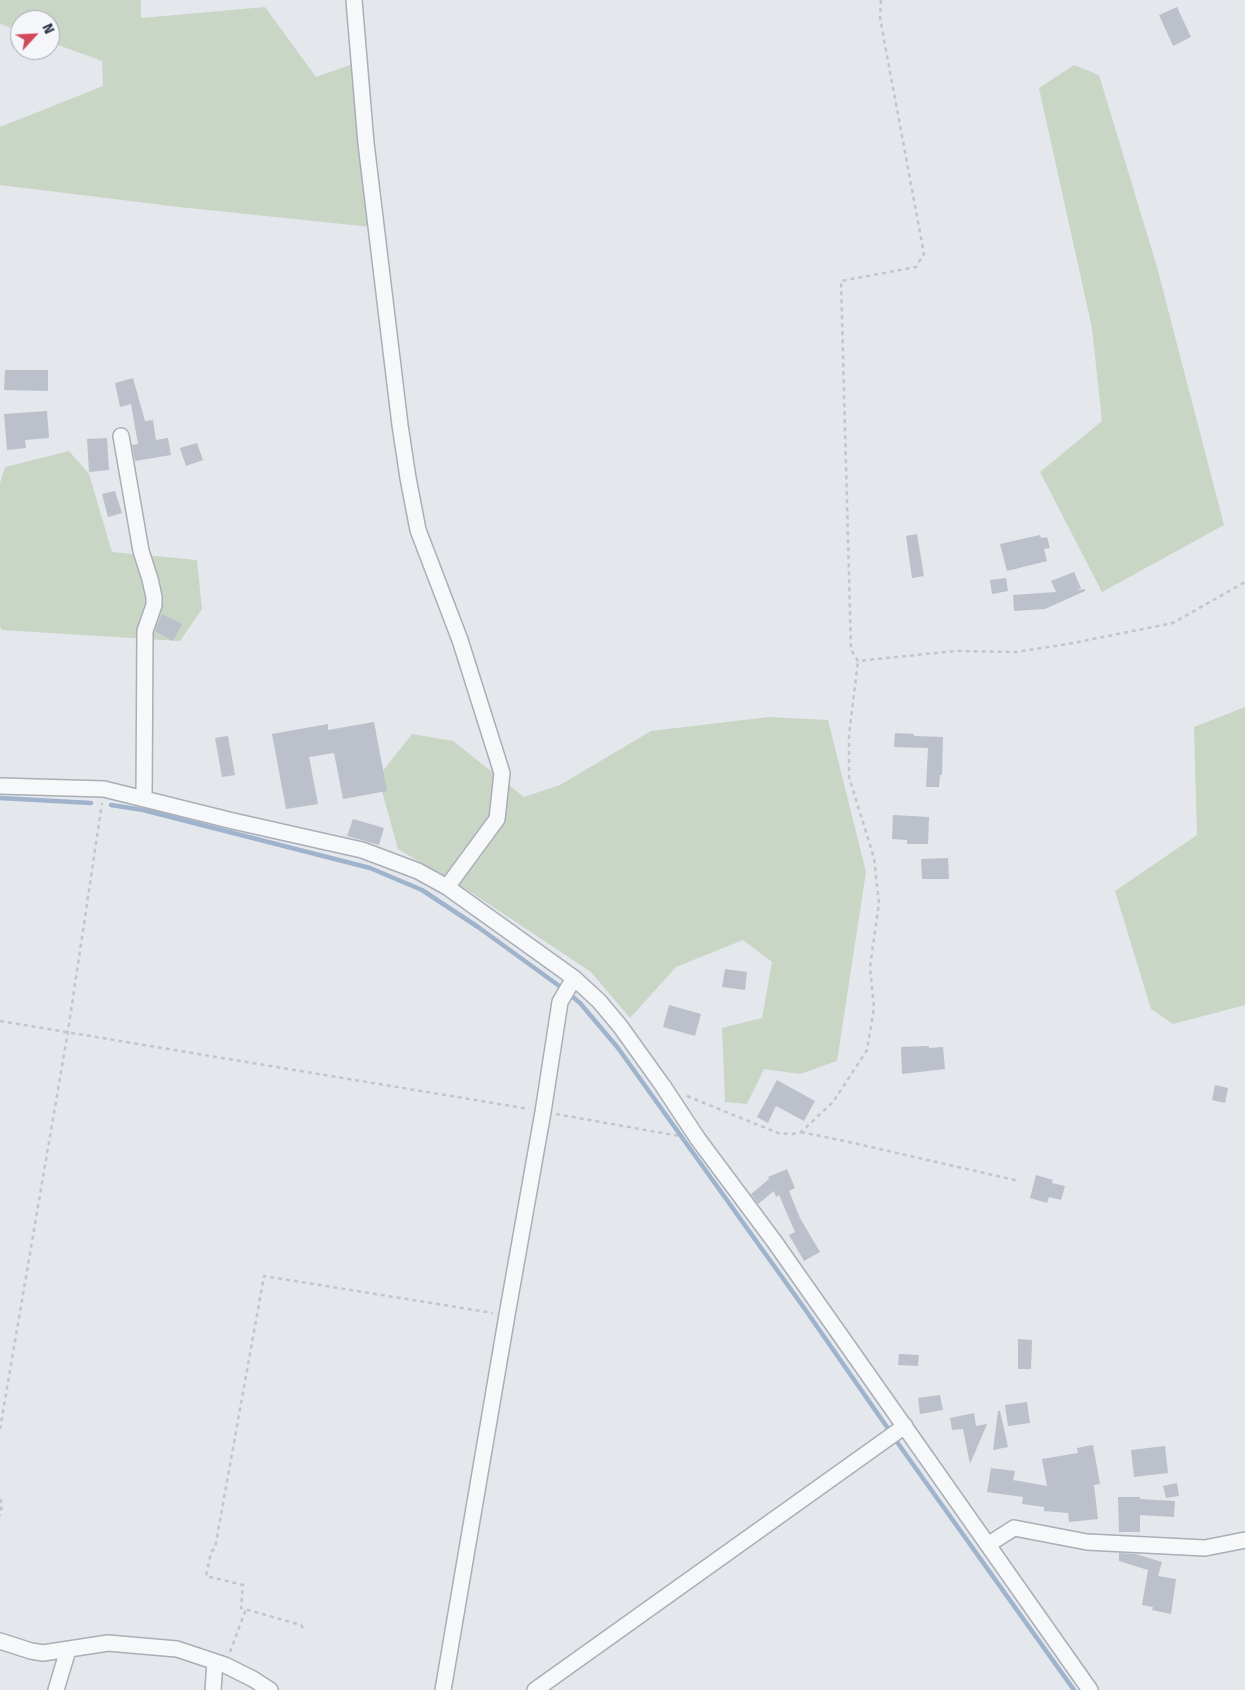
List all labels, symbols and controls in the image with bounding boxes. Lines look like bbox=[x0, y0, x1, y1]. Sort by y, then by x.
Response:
north arrow bbox=[10, 10, 60, 60]
text: N bbox=[38, 21, 58, 37]

